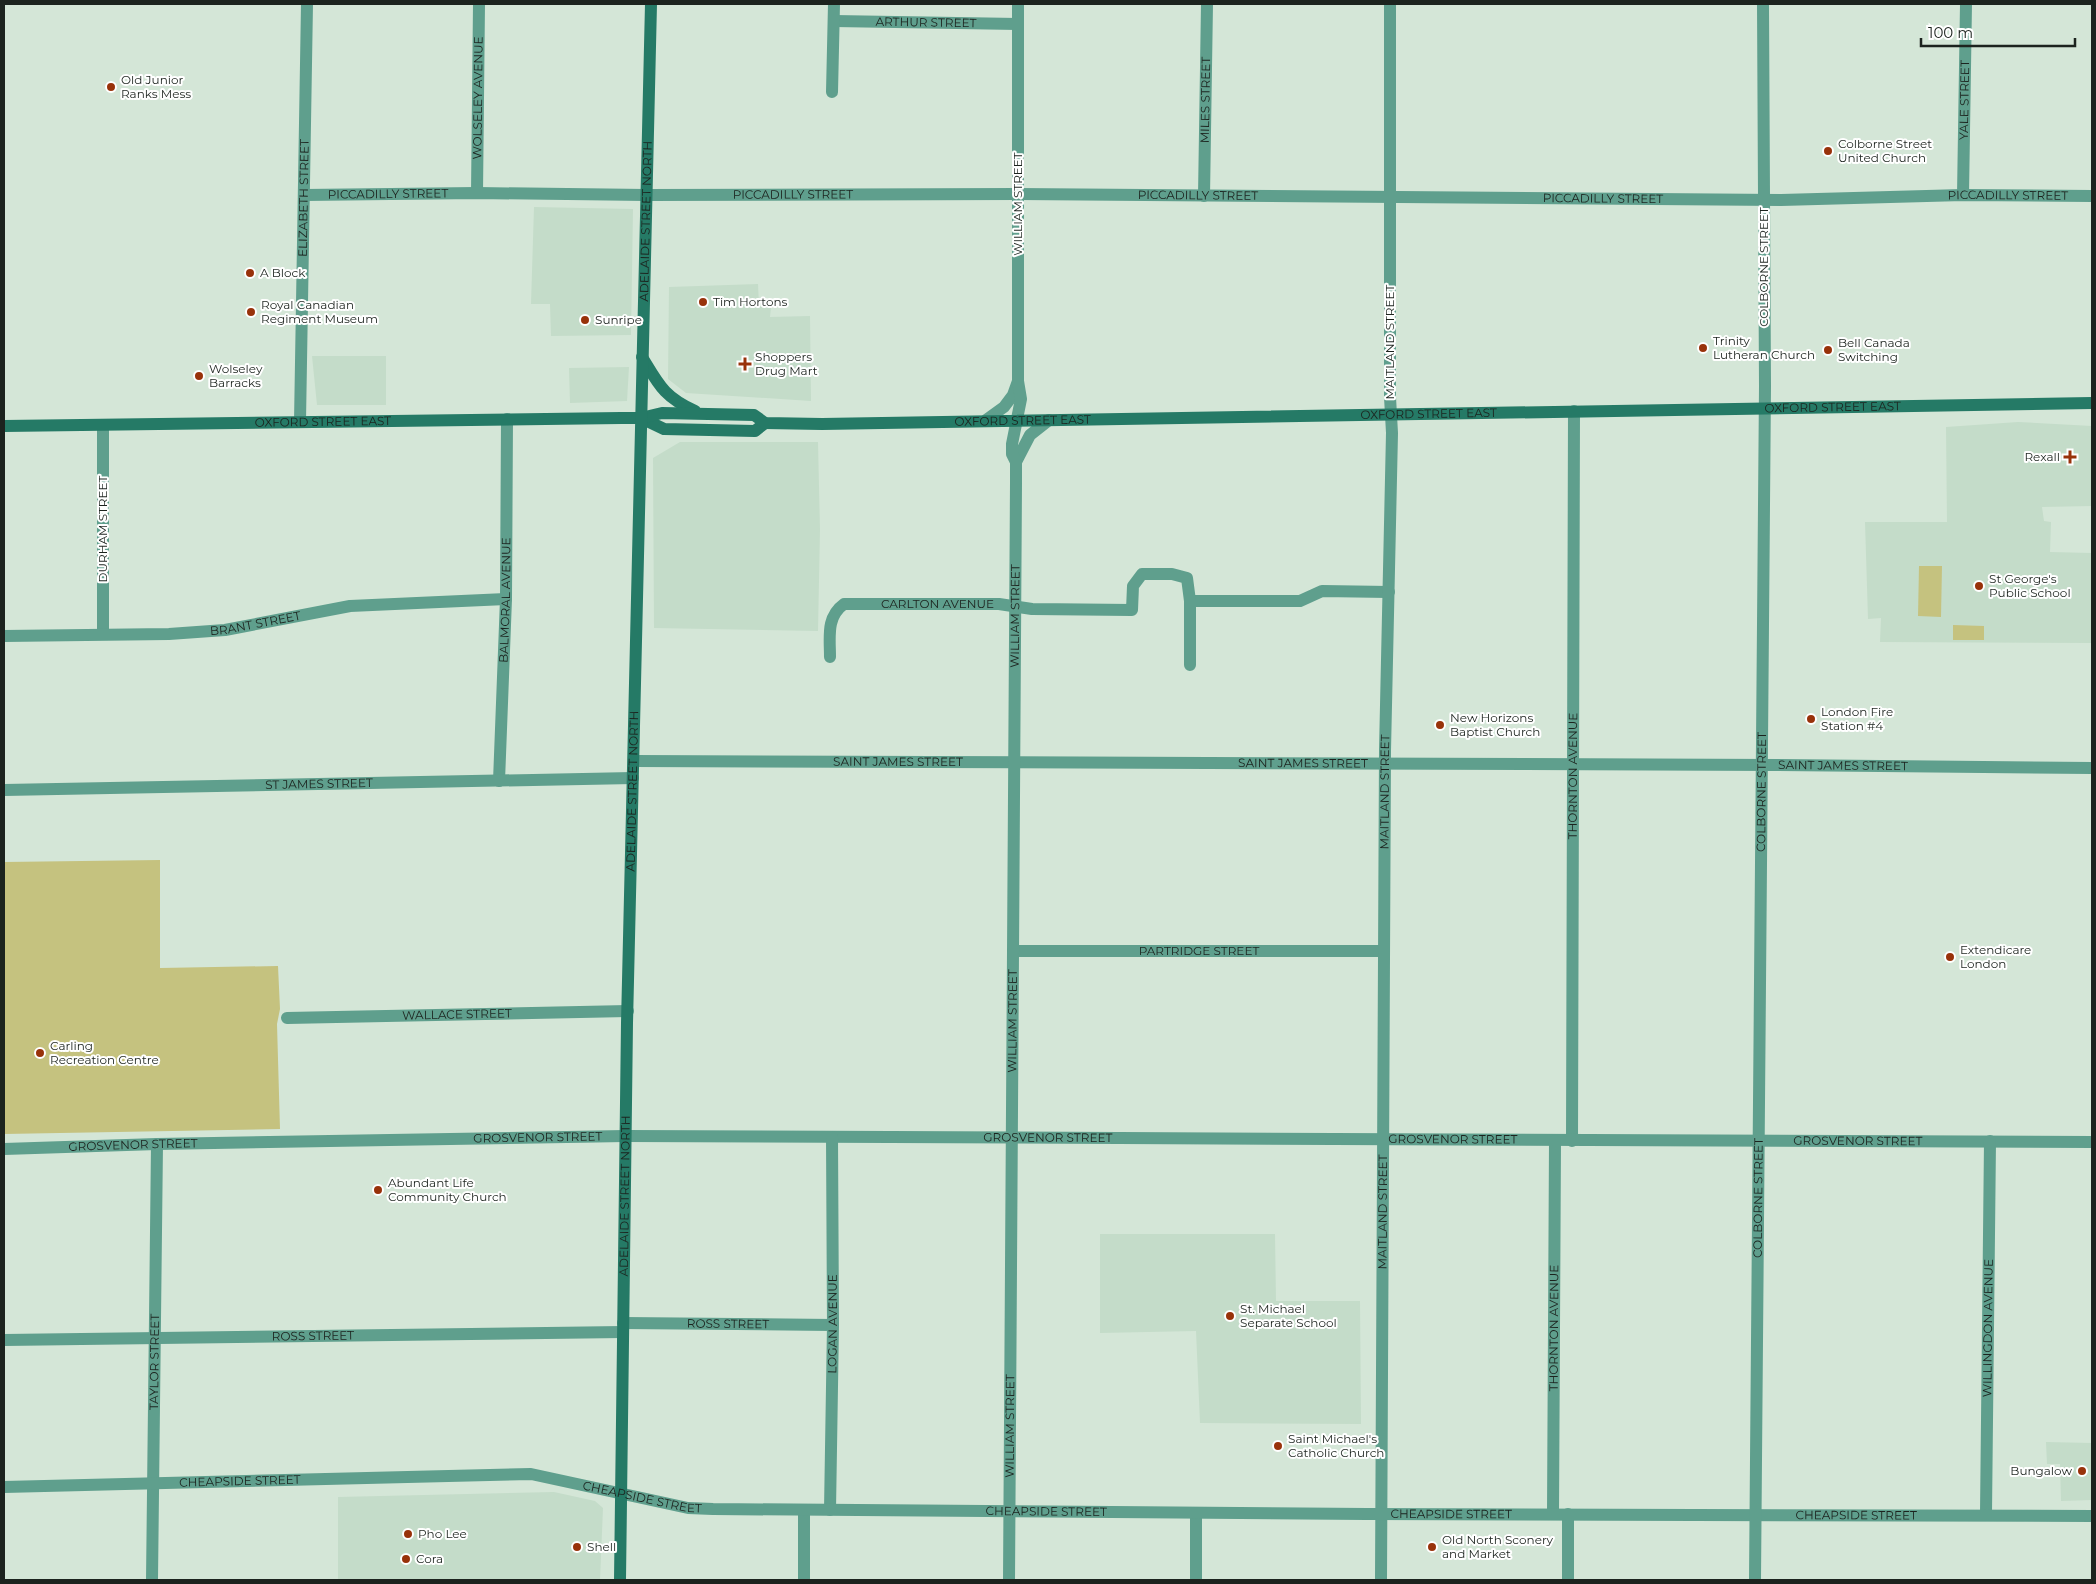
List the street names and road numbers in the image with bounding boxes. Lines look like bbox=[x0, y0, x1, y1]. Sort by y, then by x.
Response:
street label: ARTHUR STREET bbox=[875, 14, 977, 30]
street label: WOLSELEY AVENUE bbox=[469, 36, 486, 160]
street label: MILES STREET bbox=[1197, 57, 1213, 143]
street label: YALE STREET bbox=[1956, 60, 1972, 140]
street label: ELIZABETH STREET bbox=[295, 139, 312, 257]
street label: ADELAIDE STREET NORTH bbox=[636, 141, 655, 302]
street label: WILLIAM STREET bbox=[1010, 152, 1025, 256]
street label: PICCADILLY STREET bbox=[328, 185, 448, 202]
street label: PICCADILLY STREET bbox=[733, 186, 853, 202]
street label: PICCADILLY STREET bbox=[1138, 187, 1258, 203]
street label: PICCADILLY STREET bbox=[1947, 187, 2068, 203]
street label: PICCADILLY STREET bbox=[1543, 190, 1663, 206]
street label: COLBORNE STREET bbox=[1756, 207, 1771, 327]
street label: MAITLAND STREET bbox=[1382, 284, 1397, 399]
street label: OXFORD STREET EAST bbox=[1764, 398, 1901, 415]
street label: OXFORD STREET EAST bbox=[1360, 405, 1497, 422]
street label: OXFORD STREET EAST bbox=[954, 412, 1091, 429]
street label: OXFORD STREET EAST bbox=[255, 413, 391, 430]
street label: DURHAM STREET bbox=[95, 475, 110, 582]
street label: BALMORAL AVENUE bbox=[496, 537, 513, 663]
street label: WILLIAM STREET bbox=[1007, 564, 1022, 668]
street label: CARLTON AVENUE bbox=[881, 596, 994, 611]
street label: BRANT STREET bbox=[209, 608, 302, 638]
street label: ADELAIDE STREET NORTH bbox=[623, 710, 641, 872]
street label: THORNTON AVENUE bbox=[1565, 713, 1580, 839]
street label: COLBORNE STREET bbox=[1753, 732, 1769, 852]
street label: MAITLAND STREET bbox=[1377, 734, 1392, 850]
street label: SAINT JAMES STREET bbox=[833, 754, 963, 769]
street label: SAINT JAMES STREET bbox=[1238, 755, 1368, 771]
street label: SAINT JAMES STREET bbox=[1778, 757, 1908, 773]
street label: ST JAMES STREET bbox=[265, 775, 373, 792]
street label: PARTRIDGE STREET bbox=[1139, 943, 1259, 958]
street label: WILLIAM STREET bbox=[1004, 969, 1020, 1073]
street label: WALLACE STREET bbox=[402, 1005, 512, 1023]
street label: ADELAIDE STREET NORTH bbox=[616, 1115, 633, 1277]
street label: GROSVENOR STREET bbox=[473, 1128, 603, 1146]
street label: GROSVENOR STREET bbox=[983, 1129, 1113, 1145]
street label: GROSVENOR STREET bbox=[1388, 1131, 1518, 1147]
street label: GROSVENOR STREET bbox=[1793, 1133, 1923, 1148]
street label: GROSVENOR STREET bbox=[68, 1135, 198, 1154]
street label: COLBORNE STREET bbox=[1750, 1138, 1766, 1258]
street label: MAITLAND STREET bbox=[1374, 1154, 1390, 1269]
street label: WILLINGDON AVENUE bbox=[1979, 1259, 1996, 1397]
street label: THORNTON AVENUE bbox=[1546, 1265, 1561, 1391]
street label: LOGAN AVENUE bbox=[824, 1274, 840, 1374]
street label: TAYLOR STREET bbox=[146, 1314, 162, 1410]
street label: ROSS STREET bbox=[687, 1316, 769, 1331]
street label: ROSS STREET bbox=[272, 1327, 354, 1344]
street label: WILLIAM STREET bbox=[1002, 1374, 1017, 1478]
street label: CHEAPSIDE STREET bbox=[179, 1472, 301, 1490]
street label: CHEAPSIDE STREET bbox=[581, 1477, 702, 1516]
street label: CHEAPSIDE STREET bbox=[985, 1503, 1107, 1519]
street label: CHEAPSIDE STREET bbox=[1390, 1506, 1512, 1521]
street label: CHEAPSIDE STREET bbox=[1795, 1507, 1917, 1523]

